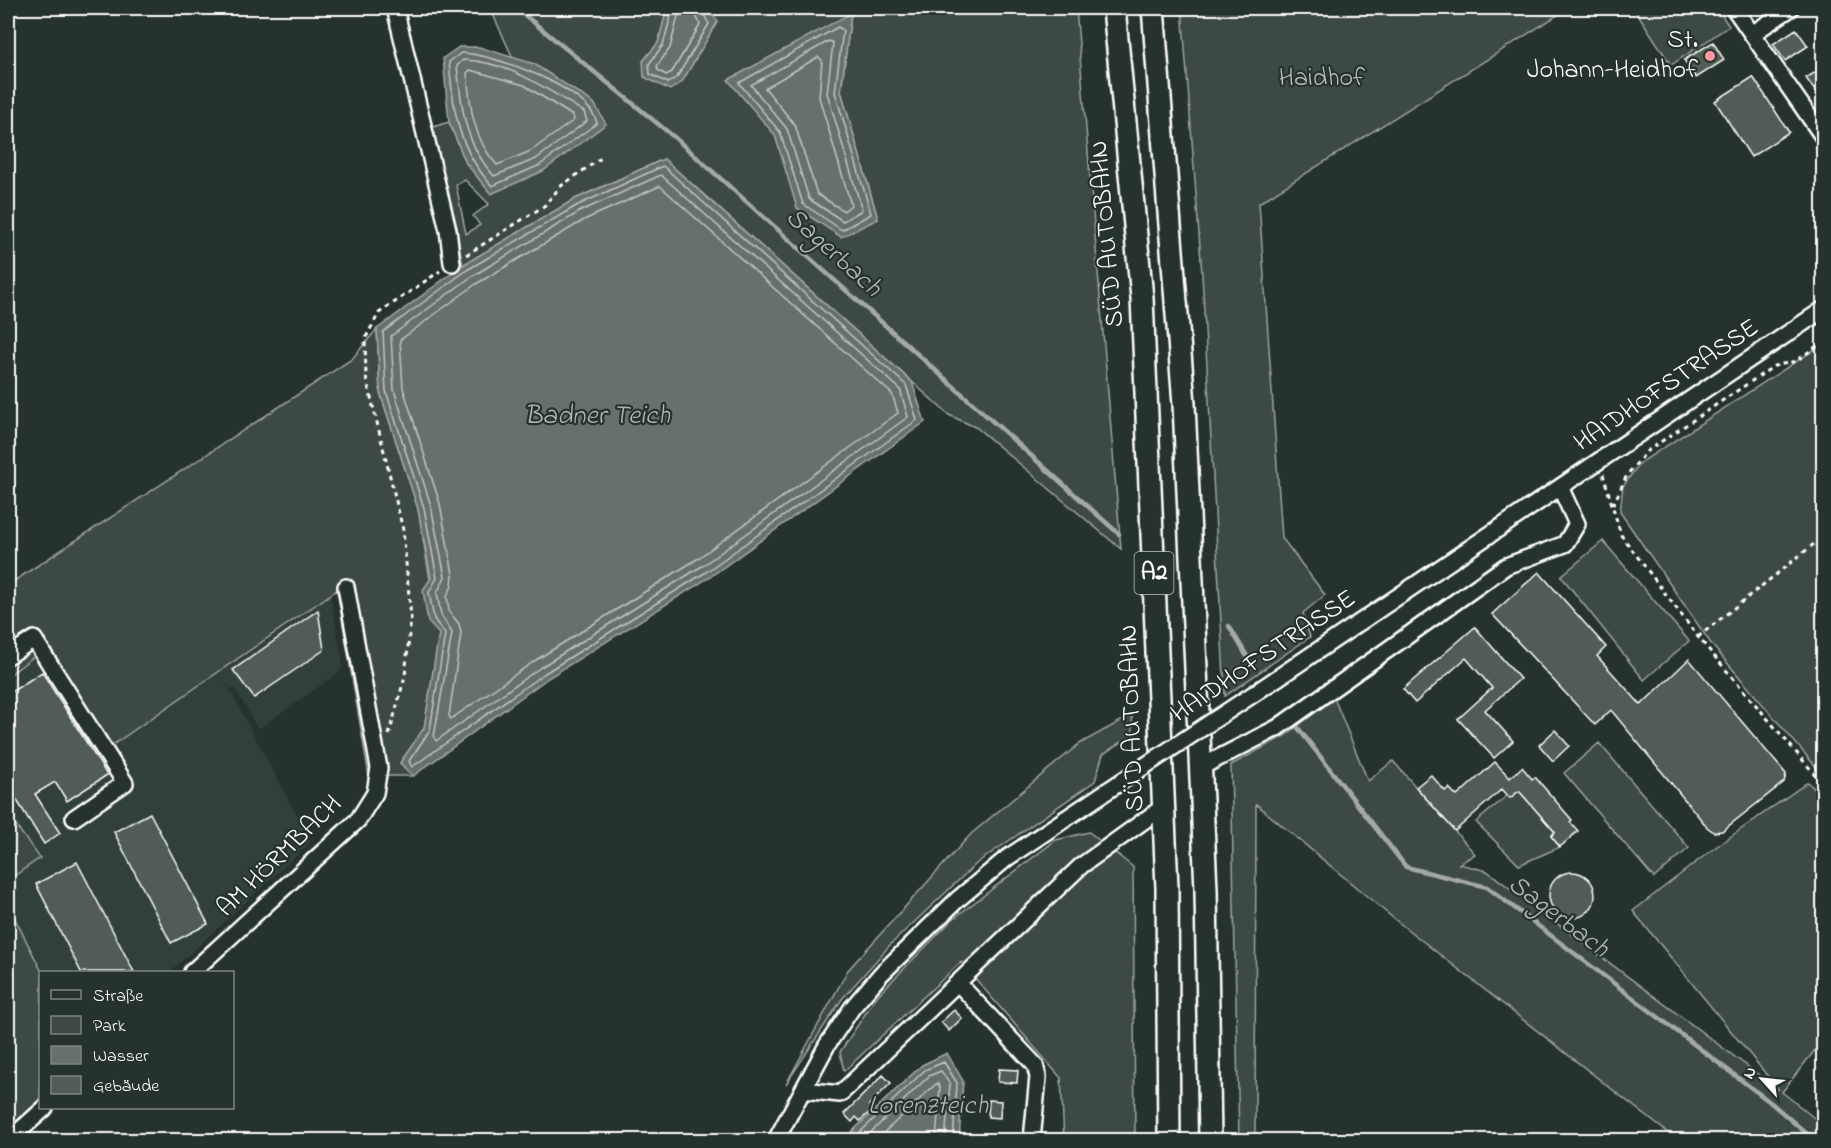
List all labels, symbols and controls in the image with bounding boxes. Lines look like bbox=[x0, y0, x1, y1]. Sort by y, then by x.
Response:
place label: St. Johann-Heidhof bbox=[1527, 22, 1699, 90]
marker: St. Johann-Heidhof bbox=[1703, 49, 1717, 63]
park label: Haidhof bbox=[1279, 60, 1366, 98]
street label: SÜD AUTOBAHN bbox=[1081, 139, 1135, 329]
water label: Sagerbach bbox=[775, 199, 891, 309]
street label: HAIDHOFSTRASSE bbox=[1567, 310, 1767, 462]
water label: Badner Teich bbox=[524, 397, 671, 436]
road number: A2 bbox=[1134, 552, 1174, 594]
street label: HAIDHOFSTRASSE bbox=[1164, 581, 1364, 733]
street label: SÜD AUTOBAHN bbox=[1111, 624, 1155, 812]
street label: AM HÖRMBACH bbox=[209, 787, 351, 927]
water label: Sagerbach bbox=[1498, 866, 1618, 970]
legend bbox=[39, 971, 234, 1109]
text: Straße bbox=[93, 984, 144, 1010]
text: Park bbox=[93, 1014, 126, 1040]
text: Wasser bbox=[93, 1044, 149, 1070]
north arrow bbox=[1732, 1049, 1792, 1109]
text: N bbox=[1737, 1063, 1764, 1083]
text: Gebäude bbox=[93, 1074, 160, 1100]
water label: Lorenzteich bbox=[868, 1087, 989, 1126]

